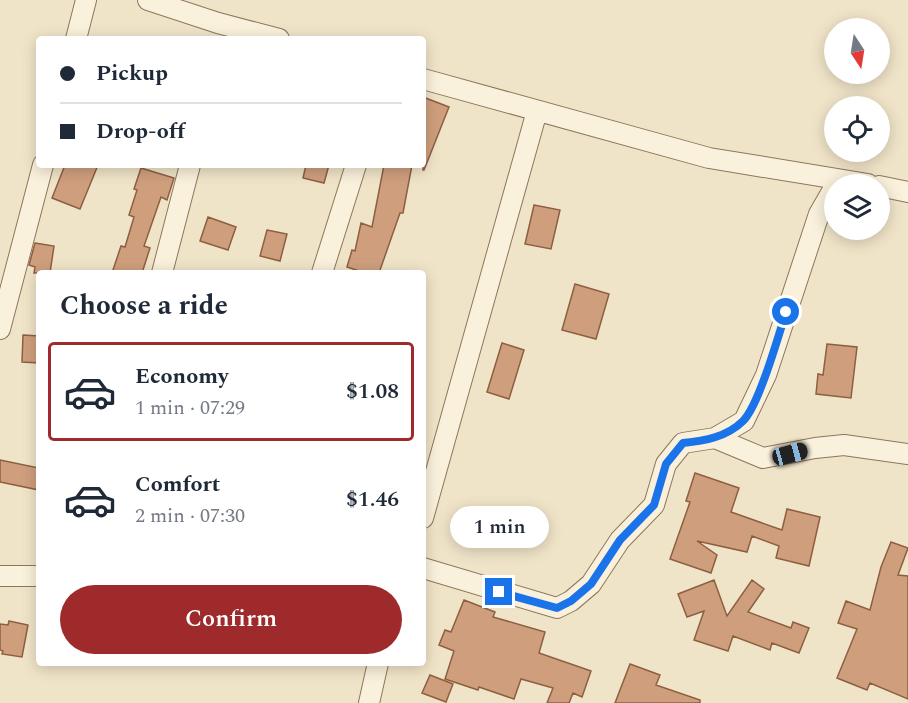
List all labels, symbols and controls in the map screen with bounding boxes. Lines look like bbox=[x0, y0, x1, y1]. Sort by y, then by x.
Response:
north arrow bbox=[824, 18, 890, 84]
map controls bbox=[824, 18, 890, 240]
text: Pickup bbox=[96, 57, 168, 90]
button: locate bbox=[824, 96, 890, 162]
text: Drop-off bbox=[96, 115, 185, 148]
button: layers bbox=[824, 174, 890, 240]
text: Choose a ride bbox=[60, 285, 228, 327]
route start bbox=[772, 298, 799, 325]
text: Economy bbox=[135, 360, 228, 393]
icon: car bbox=[63, 365, 117, 419]
text: $1.08 bbox=[346, 375, 399, 408]
text: 1 min · 07:29 bbox=[135, 393, 245, 423]
car bbox=[770, 441, 810, 467]
text: Comfort bbox=[135, 468, 220, 501]
icon: car bbox=[63, 473, 117, 527]
text: $1.46 bbox=[346, 483, 399, 516]
text: 2 min · 07:30 bbox=[135, 501, 245, 531]
callout: 1 min bbox=[450, 505, 548, 547]
text: 1 min bbox=[474, 512, 525, 542]
route end bbox=[485, 578, 512, 605]
button: Confirm bbox=[60, 585, 402, 654]

